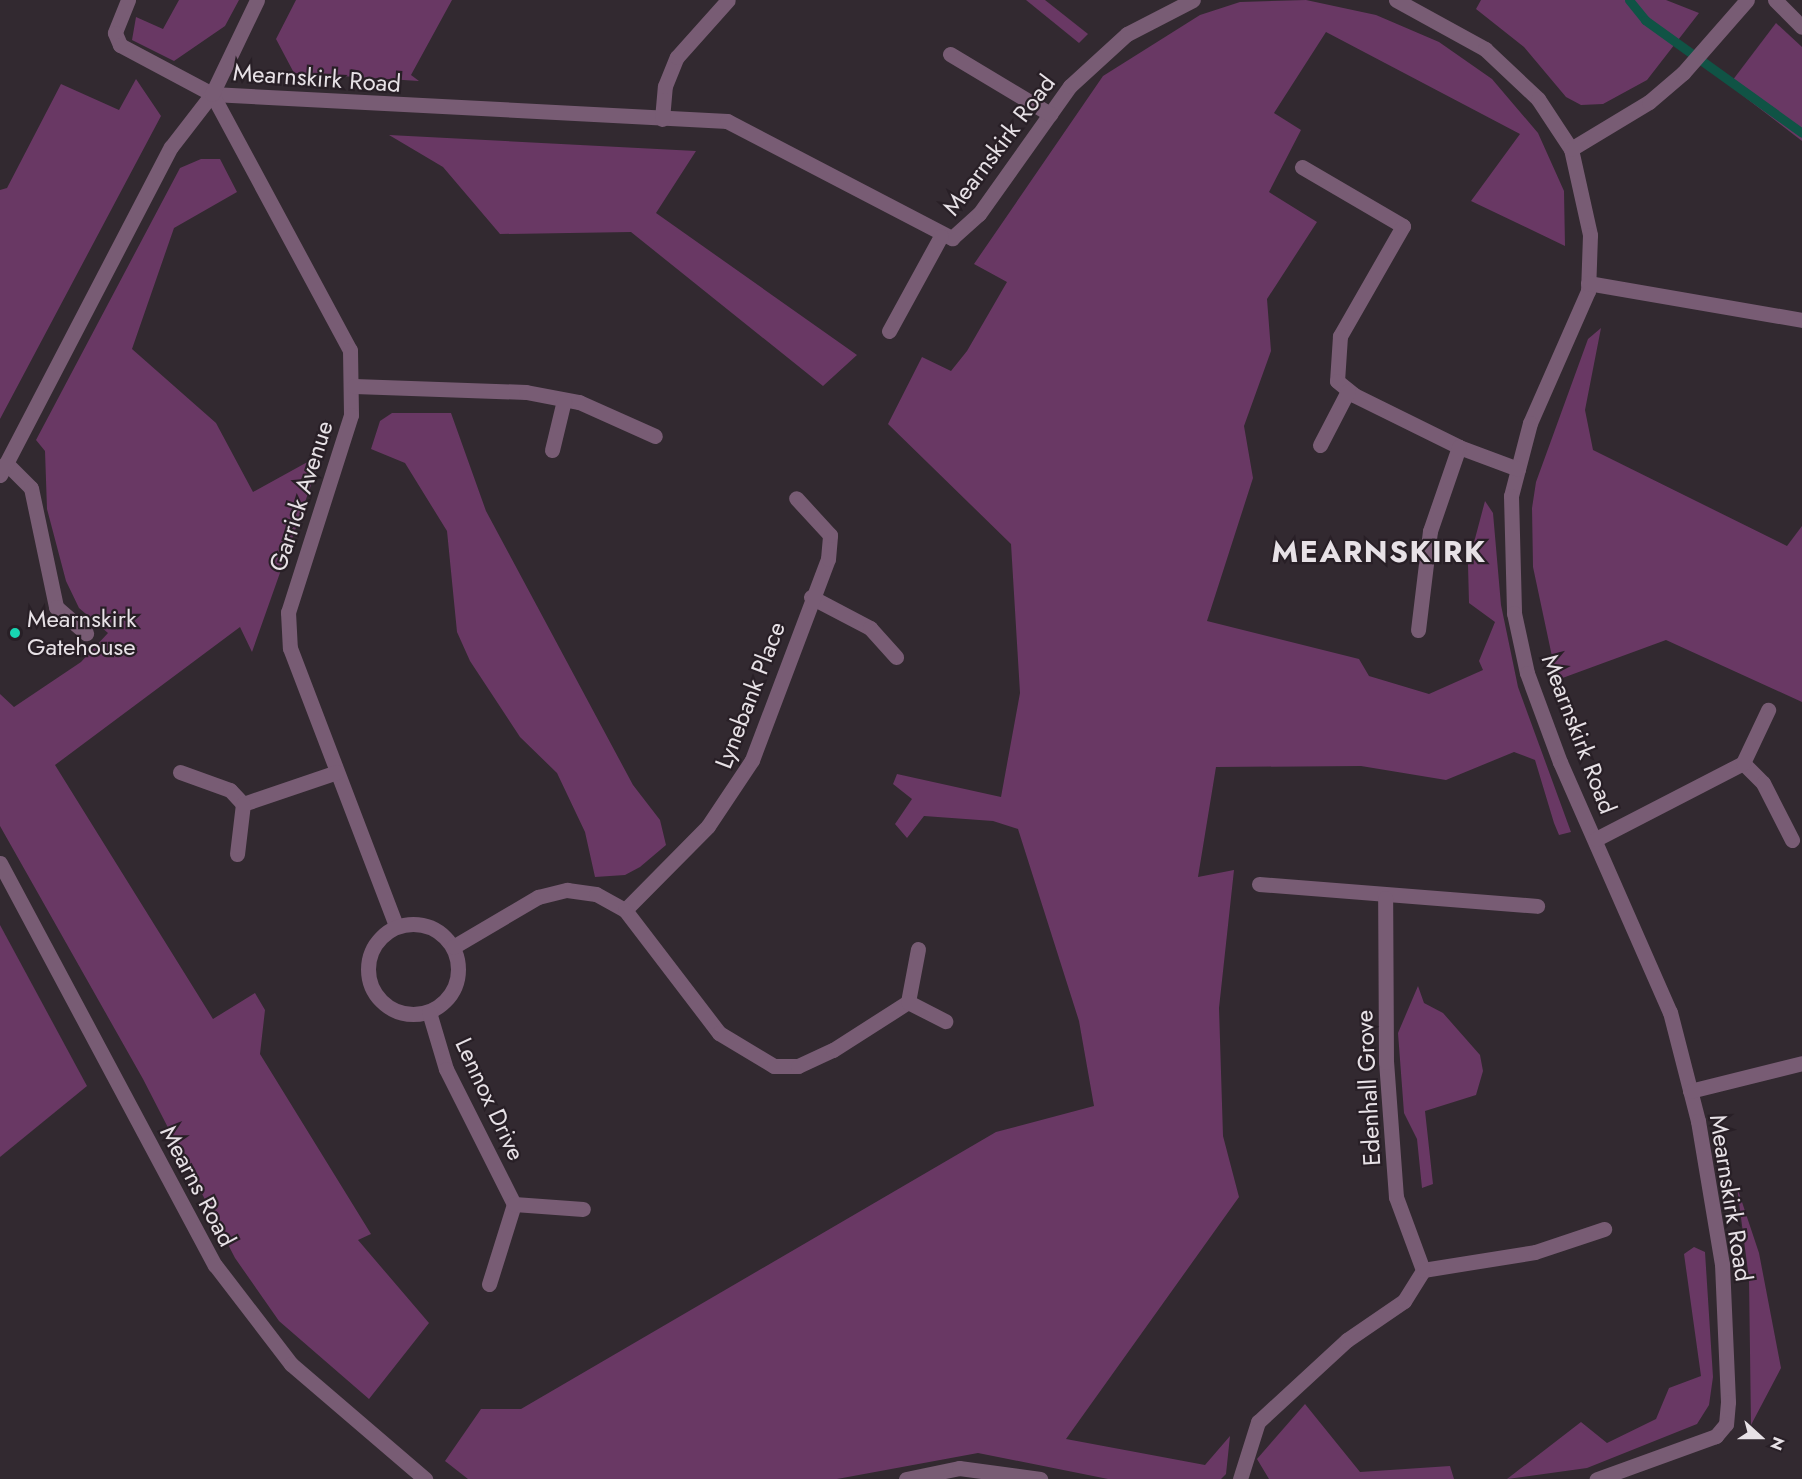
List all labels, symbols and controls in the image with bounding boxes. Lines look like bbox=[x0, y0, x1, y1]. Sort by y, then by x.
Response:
street label: Mearnskirk Road bbox=[232, 58, 402, 98]
street label: Mearnskirk Road bbox=[937, 69, 1061, 221]
street label: Garrick Avenue bbox=[263, 417, 339, 575]
district label: MEARNSKIRK bbox=[1272, 534, 1486, 570]
place label: Mearnskirk Gatehouse bbox=[27, 605, 136, 661]
street label: Lynebank Place bbox=[709, 618, 791, 772]
marker: Mearnskirk Gatehouse bbox=[8, 626, 22, 640]
street label: Mearnskirk Road bbox=[1535, 650, 1623, 818]
street label: Edenhall Grove bbox=[1350, 1009, 1386, 1167]
street label: Lennox Drive bbox=[449, 1033, 531, 1165]
street label: Mearnskirk Road bbox=[1704, 1113, 1758, 1283]
street label: Mearns Road bbox=[154, 1121, 242, 1251]
north arrow bbox=[1730, 1407, 1790, 1467]
text: N bbox=[1764, 1434, 1790, 1454]

